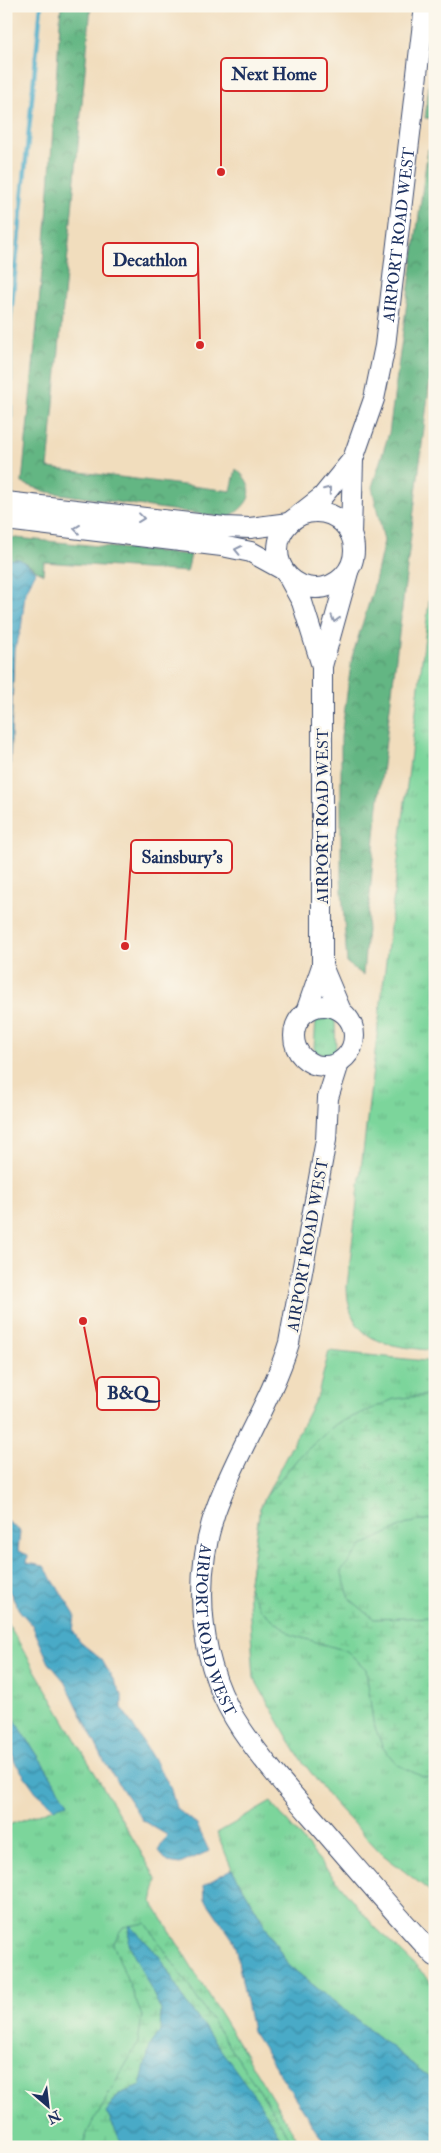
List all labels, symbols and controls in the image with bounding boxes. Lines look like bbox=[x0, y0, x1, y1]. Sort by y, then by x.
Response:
callout: Next Home bbox=[221, 58, 327, 91]
text: Next Home bbox=[230, 63, 317, 86]
street label: AIRPORT ROAD WEST bbox=[379, 146, 419, 324]
callout: Decathlon bbox=[103, 243, 198, 276]
text: Decathlon bbox=[113, 249, 188, 272]
one-way arrow bbox=[323, 486, 332, 495]
one-way arrow bbox=[138, 512, 146, 523]
one-way arrow bbox=[72, 524, 80, 535]
one-way arrow bbox=[233, 545, 242, 555]
one-way arrow bbox=[330, 614, 340, 623]
street label: AIRPORT ROAD WEST bbox=[313, 728, 333, 905]
callout: Sainsbury's bbox=[131, 840, 232, 873]
text: Sainsbury's bbox=[141, 846, 223, 869]
street label: AIRPORT ROAD WEST bbox=[283, 1157, 333, 1334]
callout: B&Q bbox=[97, 1377, 159, 1410]
text: B&Q bbox=[107, 1382, 161, 1405]
street label: AIRPORT ROAD WEST bbox=[191, 1541, 240, 1720]
north arrow bbox=[22, 2080, 72, 2130]
text: N bbox=[44, 2106, 64, 2128]

